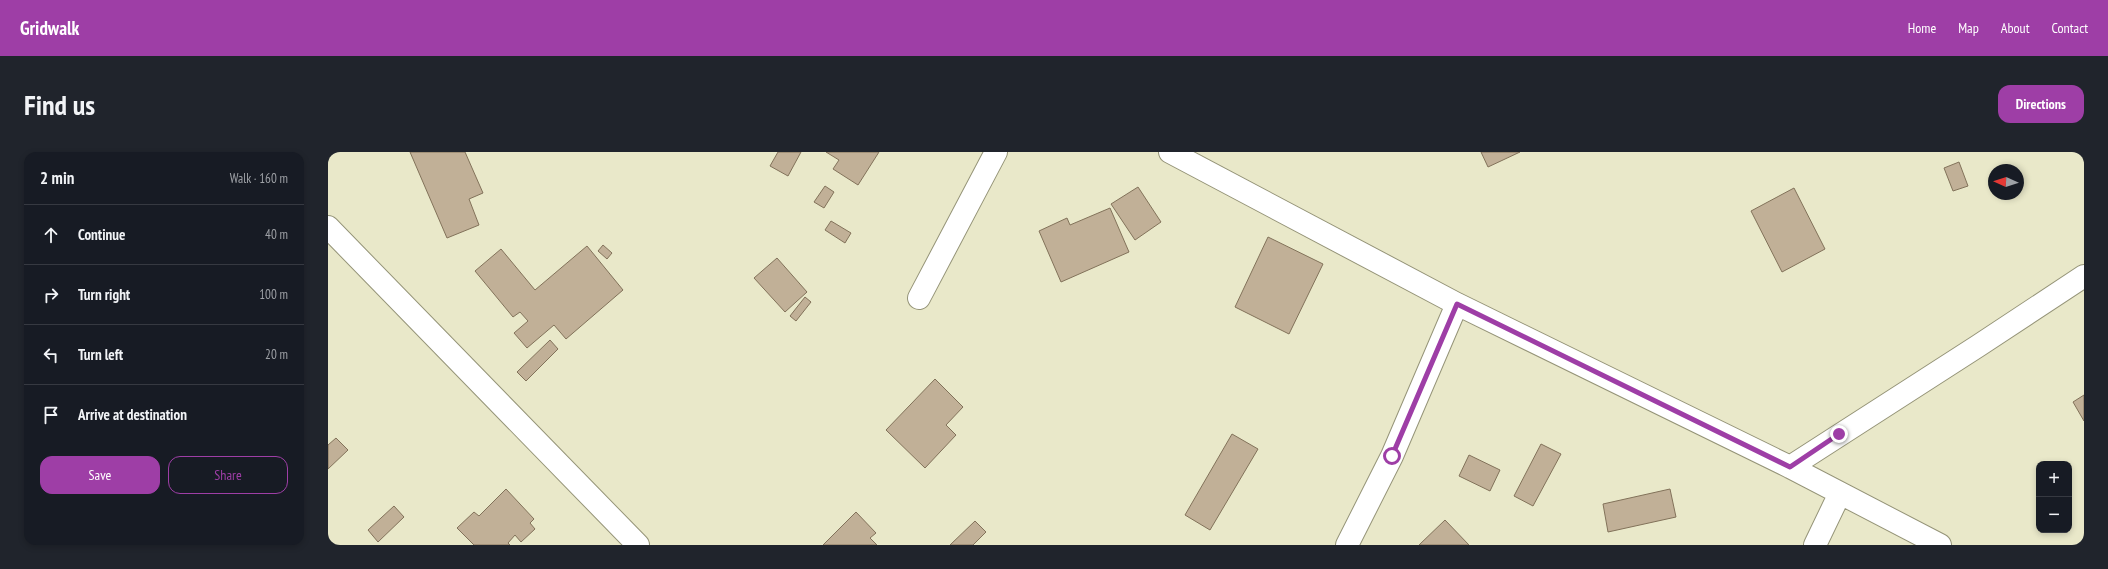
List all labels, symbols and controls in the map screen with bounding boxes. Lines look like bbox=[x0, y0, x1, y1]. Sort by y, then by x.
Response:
text: Gridwalk bbox=[20, 16, 79, 40]
text: Home bbox=[1908, 19, 1936, 37]
text: Map bbox=[1958, 19, 1979, 37]
text: About bbox=[2001, 19, 2030, 37]
text: Contact bbox=[2052, 19, 2088, 37]
button: Directions bbox=[1998, 85, 2084, 123]
text: Find us bbox=[24, 86, 95, 123]
north arrow bbox=[1988, 164, 2024, 200]
text: 2 min bbox=[40, 167, 74, 189]
text: Walk · 160 m bbox=[230, 170, 288, 187]
icon: ahead bbox=[40, 224, 62, 246]
text: Continue bbox=[78, 225, 125, 244]
text: 40 m bbox=[265, 226, 288, 243]
icon: right bbox=[40, 284, 62, 306]
text: Turn right bbox=[78, 285, 130, 304]
text: 100 m bbox=[259, 286, 288, 303]
icon: left bbox=[40, 344, 62, 366]
text: Turn left bbox=[78, 345, 123, 364]
text: 20 m bbox=[265, 346, 288, 363]
icon: arrive bbox=[40, 404, 62, 426]
text: Arrive at destination bbox=[78, 405, 187, 424]
route end bbox=[1830, 425, 1848, 443]
route start bbox=[1383, 447, 1401, 465]
button: Save bbox=[40, 456, 160, 494]
button: Share bbox=[168, 456, 288, 494]
map controls bbox=[2036, 461, 2072, 533]
button: + bbox=[2036, 461, 2072, 497]
button: − bbox=[2036, 497, 2072, 533]

